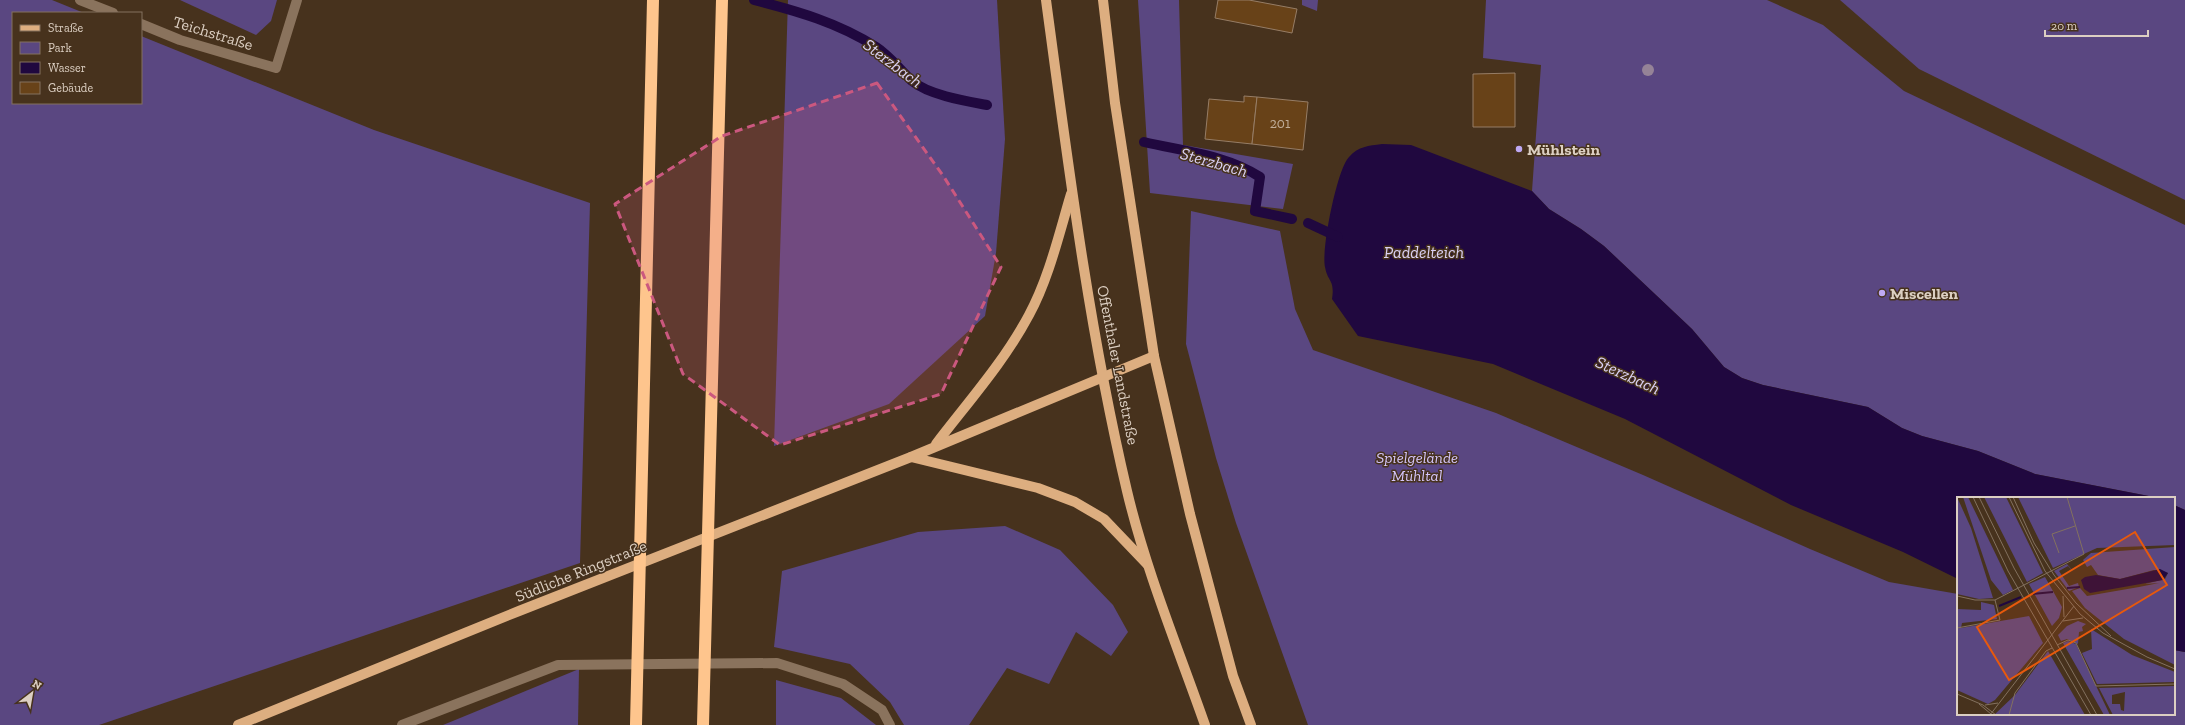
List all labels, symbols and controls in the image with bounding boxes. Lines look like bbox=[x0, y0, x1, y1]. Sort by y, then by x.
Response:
legend bbox=[12, 12, 142, 104]
street label: Teichstraße bbox=[171, 12, 255, 54]
scale bar bbox=[2045, 12, 2148, 38]
text: 20 m bbox=[2051, 19, 2078, 33]
text: Straße bbox=[48, 21, 84, 35]
water label: Sterzbach bbox=[859, 34, 927, 92]
text: Park bbox=[48, 41, 73, 55]
text: Wasser bbox=[48, 61, 86, 75]
text: Gebäude bbox=[48, 81, 93, 95]
house number: 201 bbox=[1270, 115, 1291, 132]
place label: Mühlstein bbox=[1527, 140, 1601, 159]
water label: Sterzbach bbox=[1178, 143, 1250, 181]
marker: Mühlstein bbox=[1514, 144, 1524, 154]
water label: Paddelteich bbox=[1384, 242, 1465, 262]
street label: Offenthaler Landstraße bbox=[1093, 284, 1143, 446]
place label: Miscellen bbox=[1890, 284, 1959, 303]
marker: Miscellen bbox=[1877, 288, 1887, 298]
water label: Sterzbach bbox=[1593, 351, 1664, 399]
park label: Spielgelände Mühltal bbox=[1376, 448, 1458, 485]
inset map bbox=[1957, 497, 2175, 715]
street label: Südliche Ringstraße bbox=[512, 536, 650, 606]
north arrow bbox=[12, 673, 52, 713]
text: N bbox=[30, 677, 44, 693]

